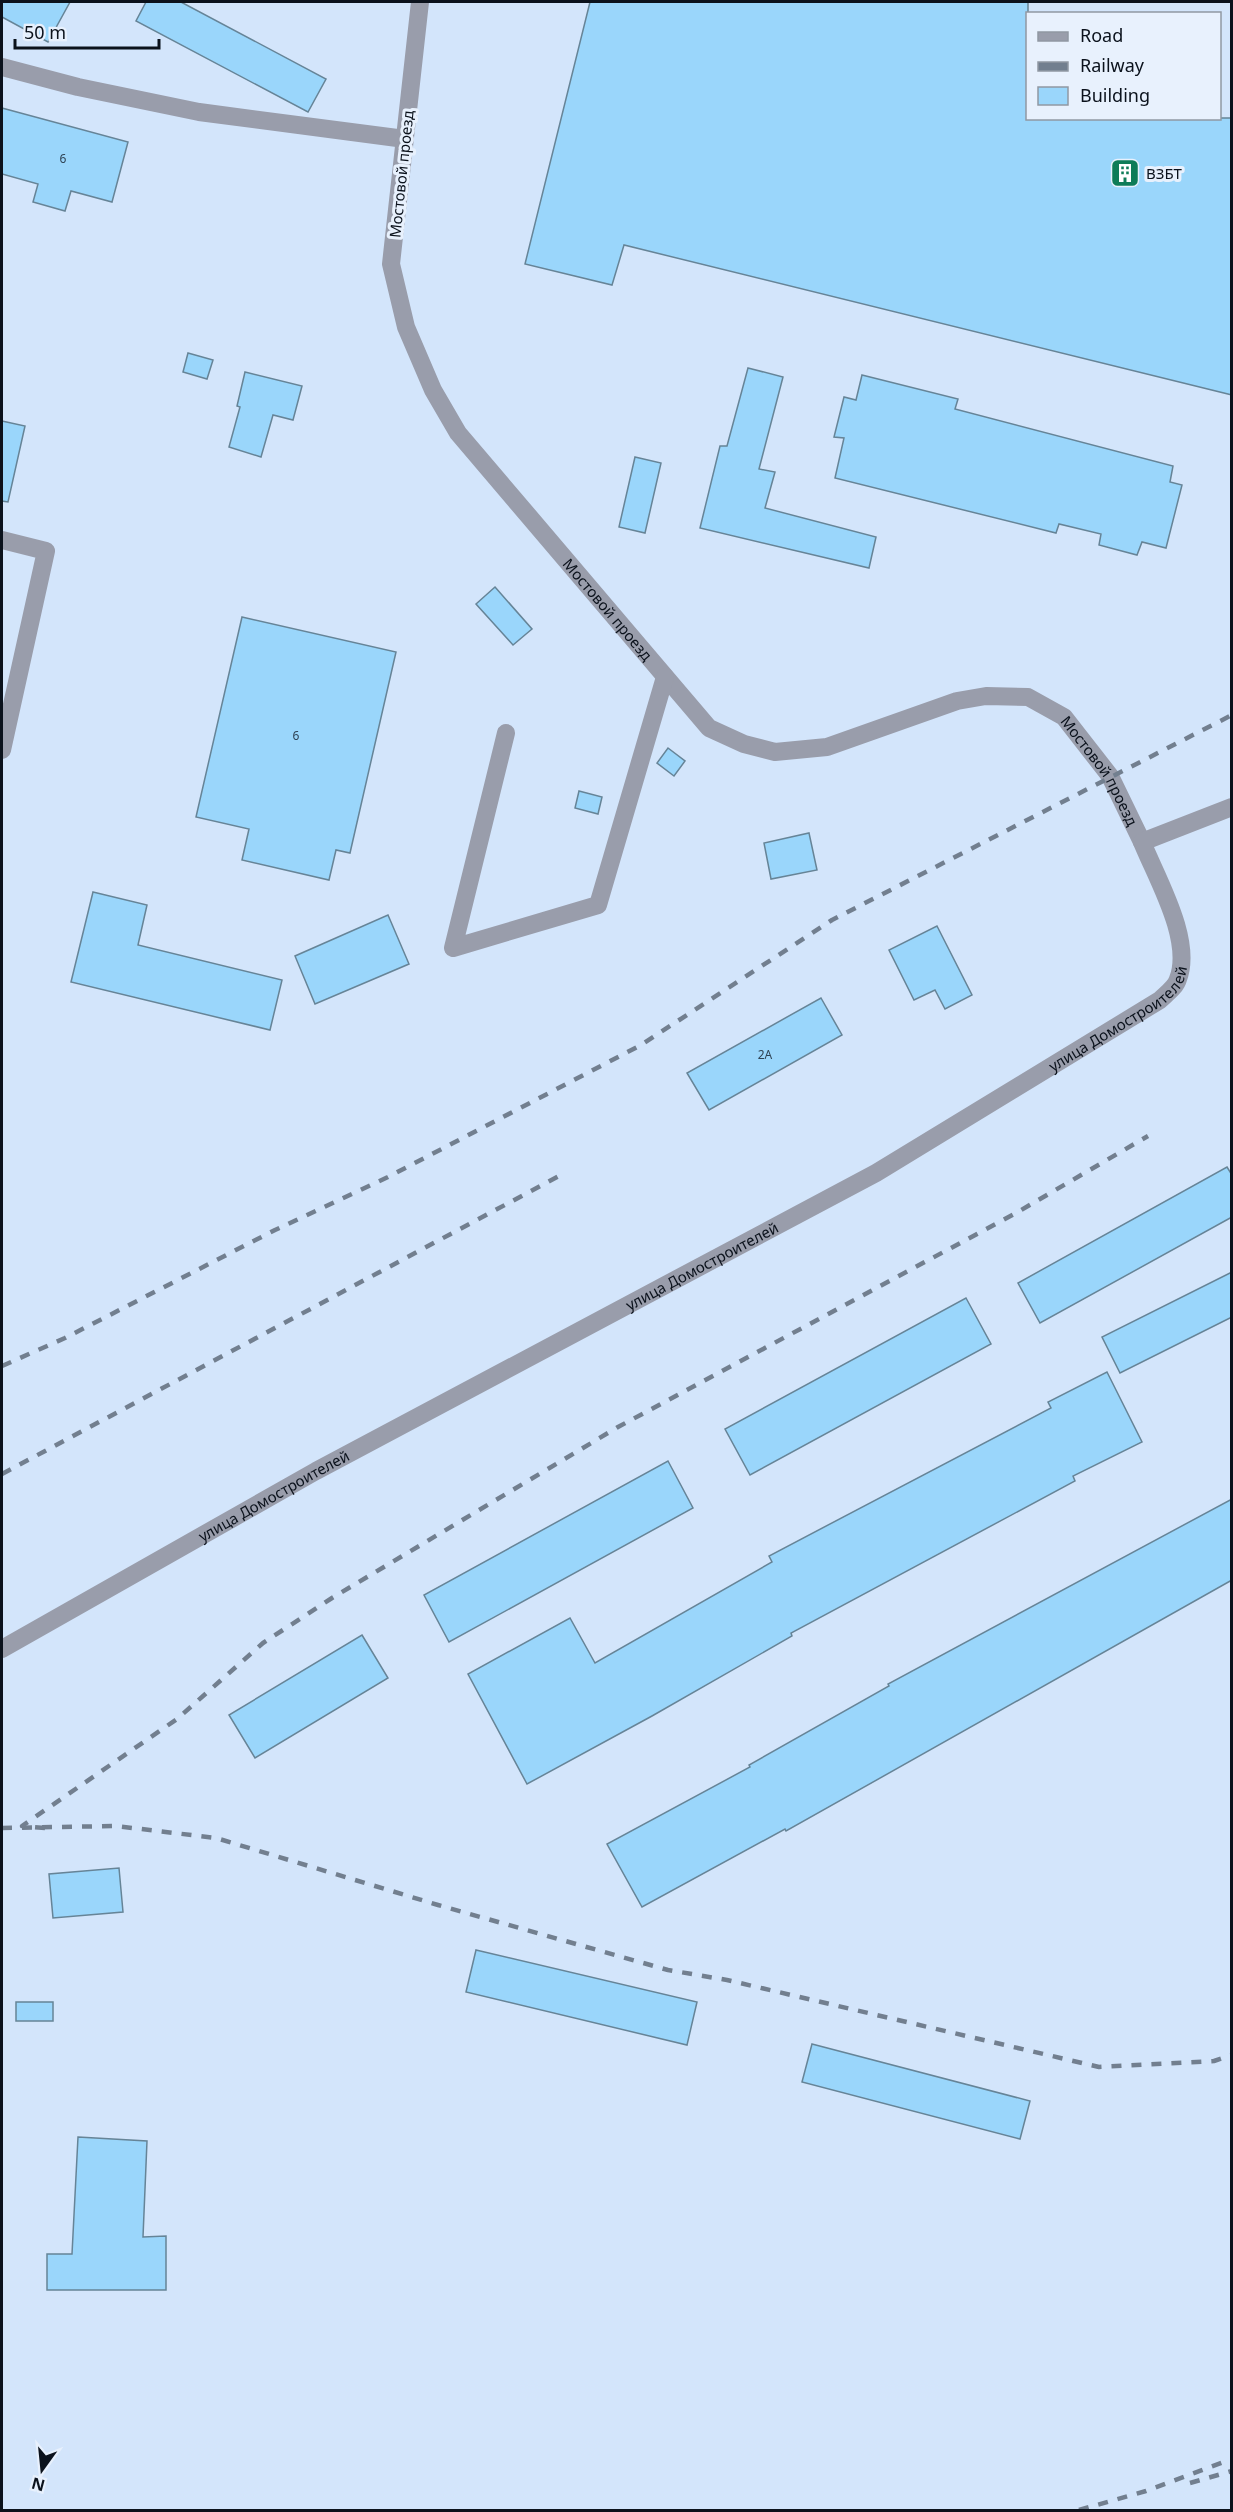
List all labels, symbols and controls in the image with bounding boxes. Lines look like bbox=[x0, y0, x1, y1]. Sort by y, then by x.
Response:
scale bar bbox=[15, 12, 159, 50]
legend bbox=[1026, 12, 1221, 120]
text: 50 m bbox=[24, 20, 66, 44]
text: Road bbox=[1080, 23, 1123, 47]
text: Railway bbox=[1080, 53, 1145, 77]
text: Building bbox=[1080, 83, 1150, 107]
street label: Мостовой проезд bbox=[384, 109, 418, 239]
house number: 6 bbox=[60, 150, 67, 167]
building icon: ВЗБТ bbox=[1109, 157, 1141, 189]
place label: ВЗБТ bbox=[1146, 163, 1183, 183]
street label: Мостовой проезд bbox=[559, 554, 657, 665]
street label: Мостовой проезд bbox=[1057, 711, 1143, 829]
house number: 6 bbox=[293, 727, 300, 744]
street label: улица Домостроителей bbox=[1045, 964, 1191, 1076]
house number: 2А bbox=[758, 1046, 773, 1063]
street label: улица Домостроителей bbox=[622, 1217, 782, 1314]
street label: улица Домостроителей bbox=[195, 1445, 353, 1546]
north arrow bbox=[12, 2440, 72, 2500]
text: N bbox=[29, 2472, 47, 2497]

